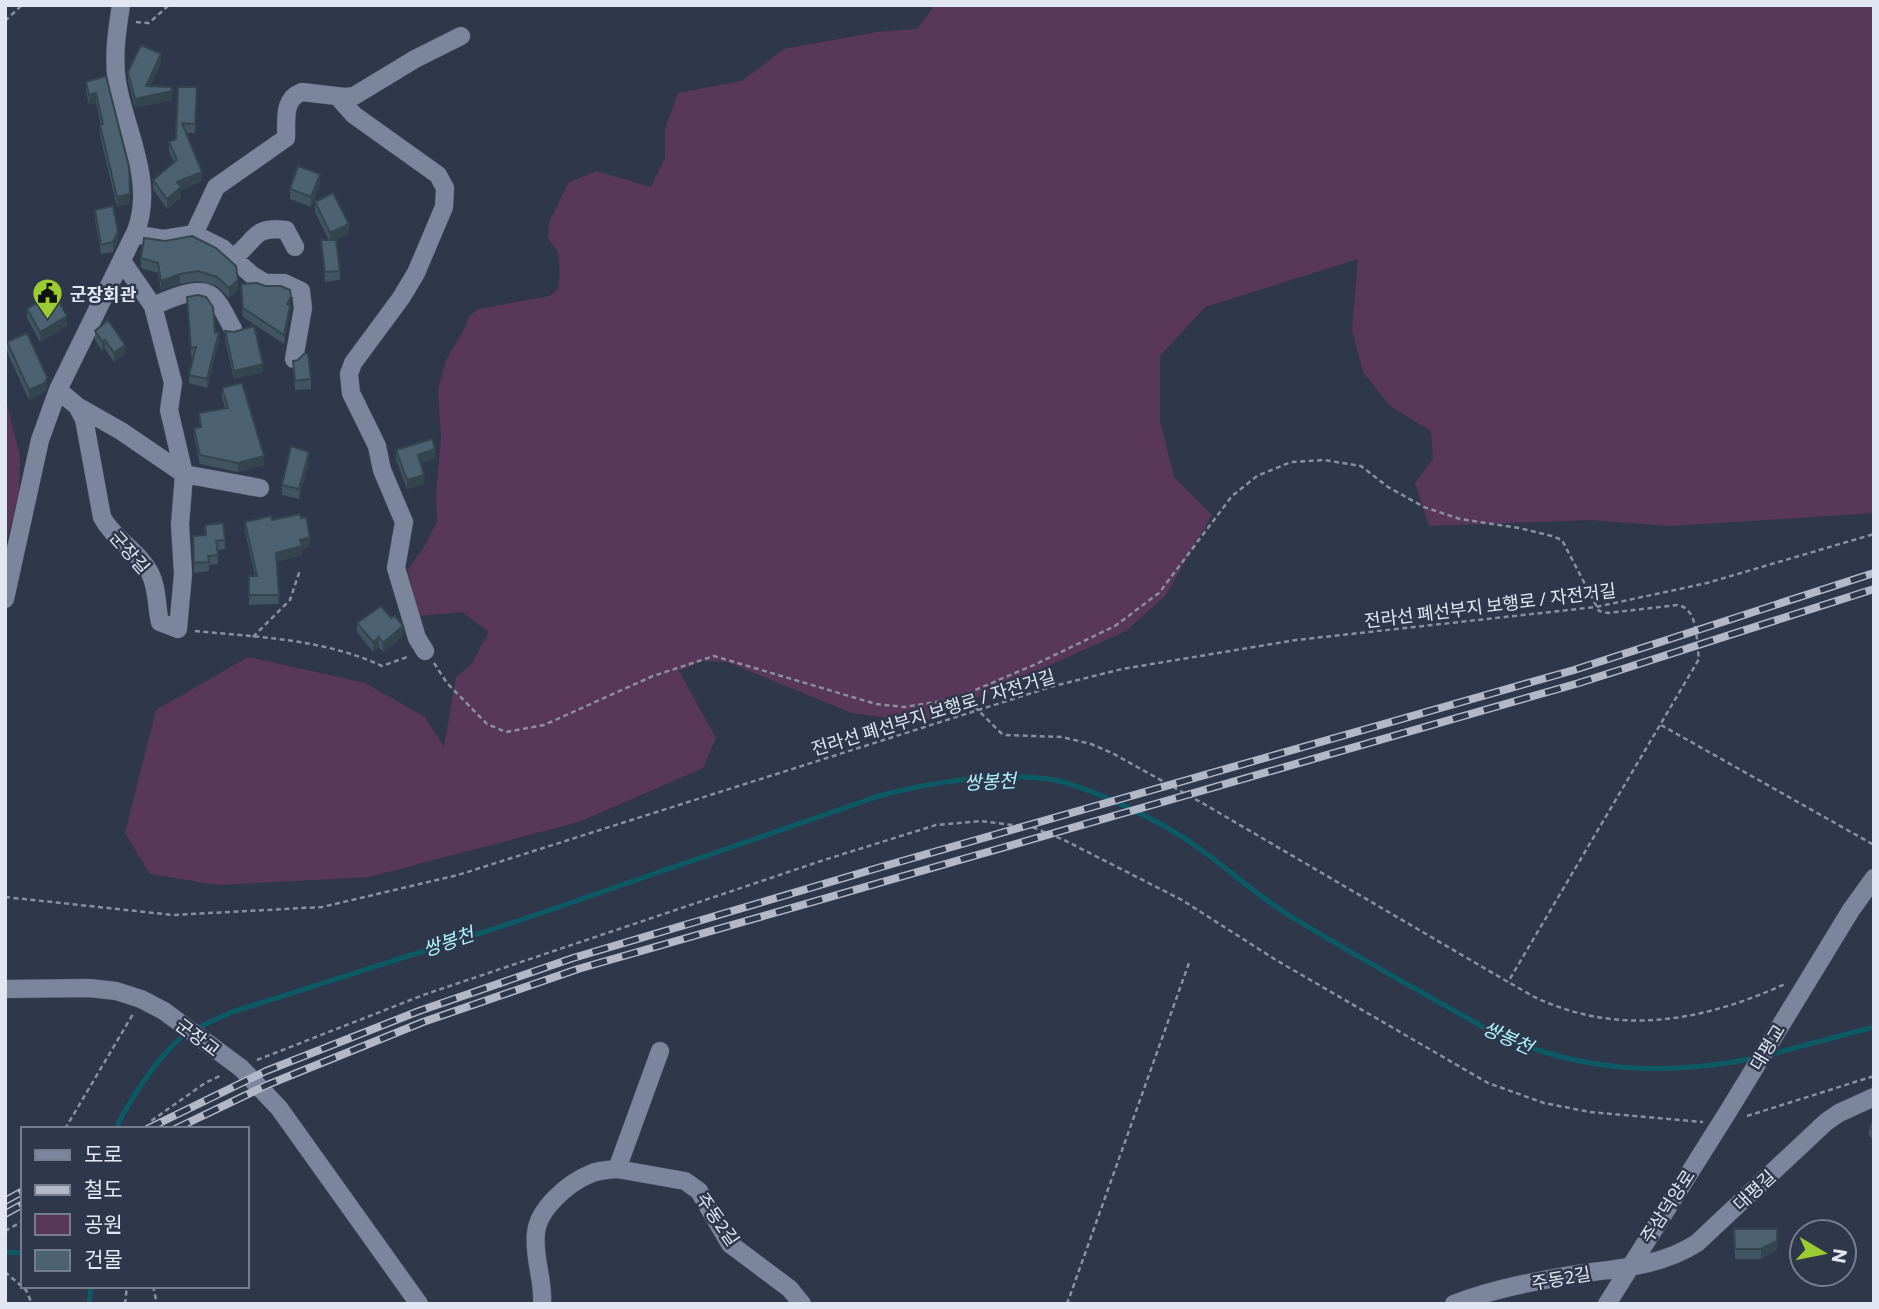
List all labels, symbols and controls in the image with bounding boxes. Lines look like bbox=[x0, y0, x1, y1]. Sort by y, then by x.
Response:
public building icon: 군장회관 bbox=[30, 277, 64, 321]
place label: 군장회관 bbox=[70, 283, 137, 305]
street label: 군장길 bbox=[105, 526, 155, 578]
street label: 전라선 폐선부지 보행로 / 자전거길 bbox=[1363, 579, 1617, 631]
street label: 전라선 폐선부지 보행로 / 자전거길 bbox=[809, 664, 1057, 760]
water label: 쌍봉천 bbox=[963, 768, 1018, 794]
water label: 쌍봉천 bbox=[419, 921, 478, 960]
street label: 군장교 bbox=[172, 1013, 224, 1061]
water label: 쌍봉천 bbox=[1479, 1016, 1538, 1059]
street label: 대평교 bbox=[1745, 1020, 1789, 1074]
legend bbox=[21, 1127, 248, 1288]
text: 도로 bbox=[84, 1141, 123, 1166]
street label: 주삼덕양로 bbox=[1635, 1165, 1699, 1247]
street label: 대평길 bbox=[1728, 1165, 1780, 1215]
text: 철도 bbox=[84, 1176, 123, 1201]
street label: 주동2길 bbox=[692, 1188, 744, 1250]
text: 공원 bbox=[84, 1211, 123, 1236]
north arrow bbox=[1788, 1218, 1858, 1288]
text: 건물 bbox=[84, 1246, 123, 1271]
text: N bbox=[1828, 1247, 1853, 1265]
street label: 주동2길 bbox=[1530, 1262, 1592, 1294]

